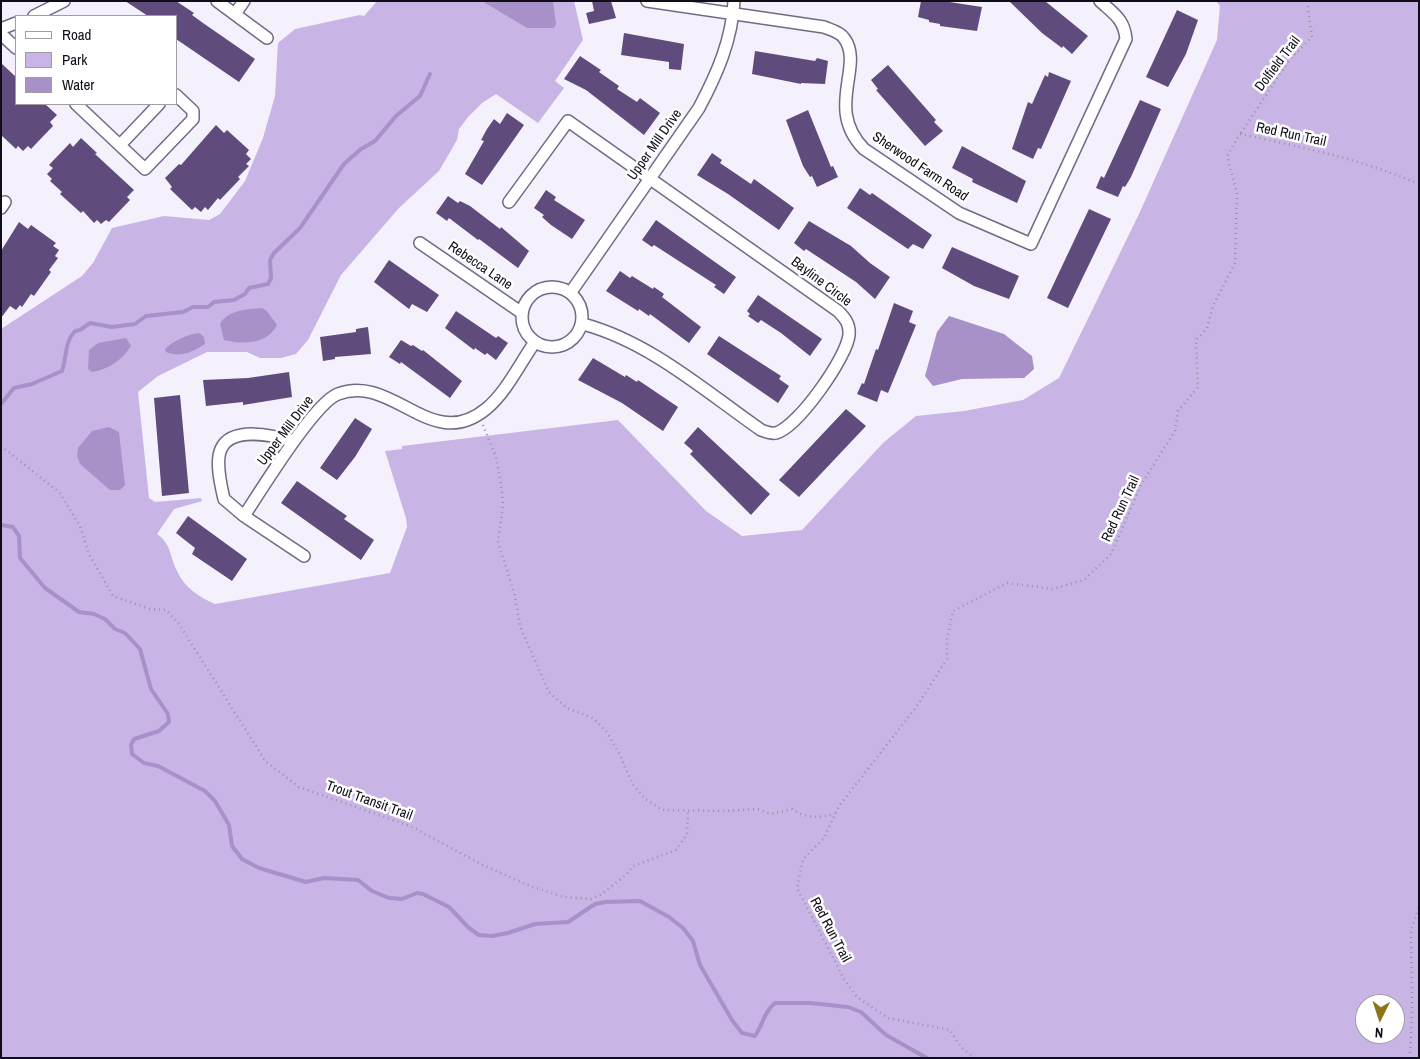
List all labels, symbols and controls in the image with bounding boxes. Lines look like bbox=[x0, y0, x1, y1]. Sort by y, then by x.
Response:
legend bbox=[15, 15, 178, 105]
text: Road bbox=[62, 24, 91, 45]
street label: Dolfield Trail bbox=[1252, 33, 1304, 95]
text: Park bbox=[62, 49, 87, 70]
text: Water bbox=[62, 74, 94, 95]
street label: Upper Mill Drive bbox=[624, 106, 686, 184]
street label: Red Run Trail bbox=[1255, 119, 1327, 151]
street label: Sherwood Farm Road bbox=[869, 129, 971, 205]
street label: Rebecca Lane bbox=[445, 238, 515, 294]
street label: Bayline Circle bbox=[787, 254, 855, 310]
street label: Upper Mill Drive bbox=[254, 393, 318, 469]
street label: Red Run Trail bbox=[1098, 473, 1144, 545]
street label: Trout Transit Trail bbox=[324, 778, 414, 824]
street label: Red Run Trail bbox=[806, 895, 854, 965]
north arrow bbox=[1355, 994, 1405, 1044]
text: N bbox=[1374, 1024, 1384, 1042]

